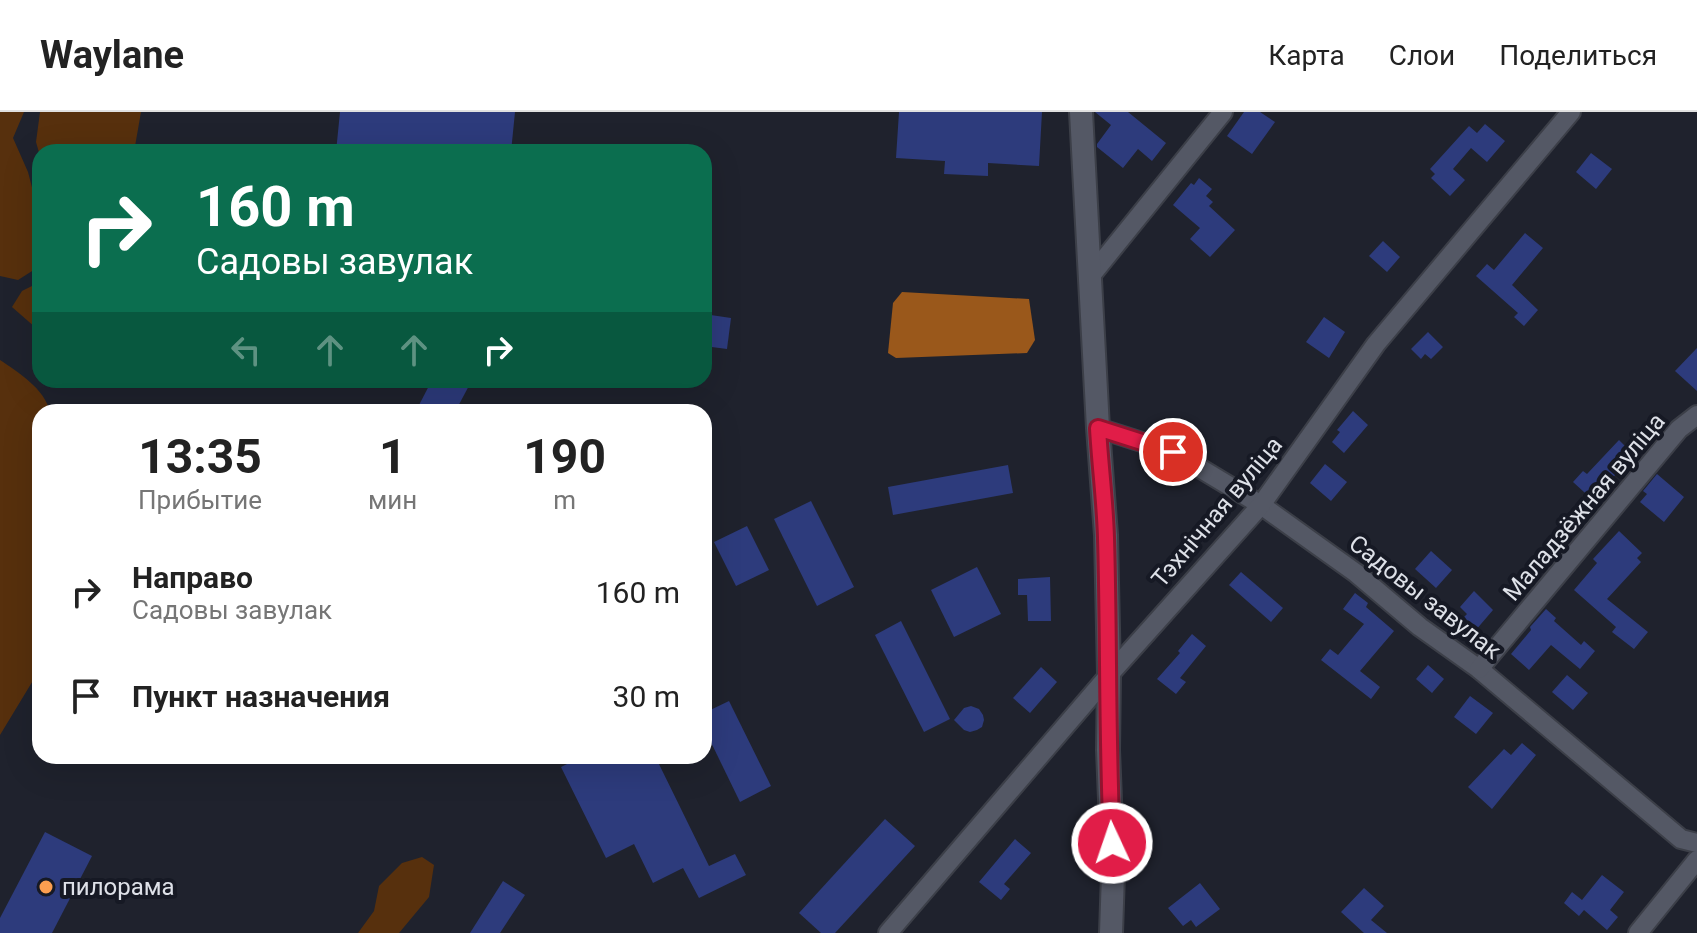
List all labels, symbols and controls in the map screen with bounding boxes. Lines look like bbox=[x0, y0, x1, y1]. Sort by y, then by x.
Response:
text: Waylane bbox=[40, 33, 184, 77]
text: Карта bbox=[1268, 39, 1345, 72]
text: Слои bbox=[1389, 39, 1455, 72]
text: Поделиться bbox=[1499, 39, 1657, 72]
text: 160 m bbox=[196, 174, 355, 240]
icon: right bbox=[64, 176, 168, 280]
text: Садовы завулак bbox=[196, 241, 473, 283]
icon: left bbox=[224, 328, 268, 372]
icon: ahead bbox=[308, 328, 352, 372]
icon: ahead bbox=[392, 328, 436, 372]
icon: right bbox=[476, 328, 520, 372]
street label: Маладзёжная вуліца bbox=[1497, 408, 1671, 606]
pin bbox=[1139, 418, 1207, 486]
text: 13:35 bbox=[138, 428, 262, 485]
text: 1 bbox=[379, 428, 406, 485]
text: 190 bbox=[523, 428, 606, 485]
icon: arrive bbox=[1151, 430, 1195, 474]
street label: Тэхнічная вуліца bbox=[1146, 431, 1288, 593]
text: Прибытие bbox=[138, 485, 262, 515]
text: мин bbox=[368, 485, 417, 515]
text: m bbox=[553, 485, 576, 515]
street label: Садовы завулак bbox=[1344, 529, 1506, 665]
text: Направо bbox=[132, 560, 253, 595]
icon: right bbox=[64, 570, 108, 614]
text: 160 m bbox=[596, 575, 680, 610]
text: Садовы завулак bbox=[132, 595, 332, 625]
icon: arrive bbox=[64, 674, 108, 718]
text: Пункт назначения bbox=[132, 679, 390, 714]
text: 30 m bbox=[613, 679, 680, 714]
position arrow bbox=[1070, 801, 1154, 885]
place label: пилорама bbox=[62, 873, 175, 901]
marker: пилорама bbox=[37, 878, 55, 896]

